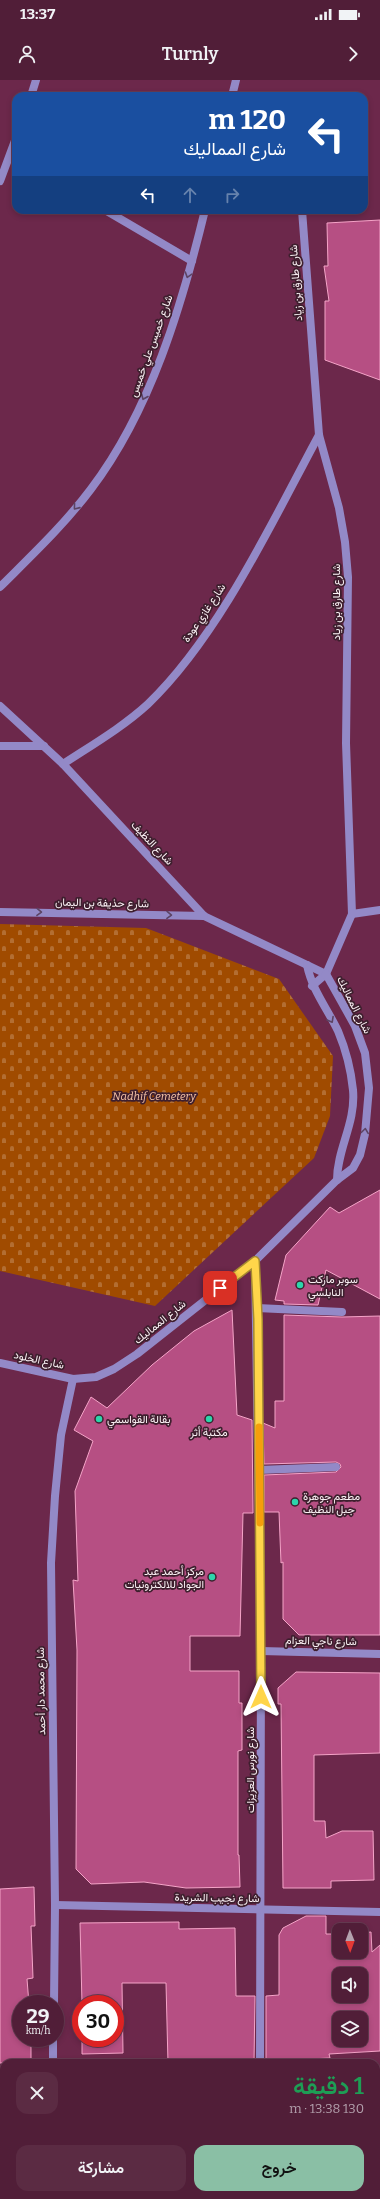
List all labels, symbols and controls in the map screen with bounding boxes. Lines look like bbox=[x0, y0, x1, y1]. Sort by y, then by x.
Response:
text: 13:37 bbox=[20, 5, 55, 23]
icon: person bbox=[16, 43, 38, 65]
text: Turnly bbox=[162, 43, 218, 65]
icon: forward bbox=[342, 43, 364, 65]
text: 120 m bbox=[209, 103, 286, 136]
icon: left bbox=[300, 108, 352, 160]
text: شارع المماليك bbox=[183, 138, 286, 160]
icon: left bbox=[137, 184, 159, 206]
icon: ahead bbox=[179, 184, 201, 206]
icon: right bbox=[221, 184, 243, 206]
street label: شارع طارق بن زياد bbox=[287, 244, 306, 322]
one-way arrow bbox=[184, 271, 193, 278]
street label: شارع خميس علي خميس bbox=[126, 293, 178, 400]
one-way arrow bbox=[141, 394, 149, 401]
one-way arrow bbox=[74, 503, 81, 510]
street label: شارع طارق بن زياد bbox=[330, 564, 344, 640]
street label: شارع غازي عودة bbox=[180, 581, 231, 646]
street label: شارع النظيف bbox=[128, 818, 176, 869]
street label: شارع حذيفة بن اليمان bbox=[55, 896, 149, 911]
one-way arrow bbox=[36, 908, 42, 917]
one-way arrow bbox=[166, 911, 172, 919]
street label: شارع المماليك bbox=[333, 974, 374, 1037]
one-way arrow bbox=[327, 1016, 334, 1023]
park label: Nadhif Cemetery bbox=[112, 1090, 197, 1103]
one-way arrow bbox=[360, 1128, 369, 1134]
pin bbox=[203, 1271, 237, 1305]
place label: سوبر ماركت النابلسي bbox=[308, 1273, 358, 1302]
icon: arrive bbox=[209, 1277, 231, 1299]
marker: سوبر ماركت النابلسي bbox=[295, 1280, 305, 1290]
street label: شارع المماليك bbox=[132, 1297, 189, 1348]
street label: شارع الخلود bbox=[12, 1348, 66, 1373]
place label: بقالة القواسمي bbox=[107, 1413, 171, 1429]
marker: بقالة القواسمي bbox=[94, 1414, 104, 1424]
marker: مكتبة أثر bbox=[204, 1414, 214, 1424]
place label: مكتبة أثر bbox=[189, 1426, 228, 1439]
place label: مطعم جوهرة جبل النظيف bbox=[303, 1490, 360, 1516]
marker: مطعم جوهرة جبل النظيف bbox=[290, 1497, 300, 1507]
place label: مركز أحمد عبد الجواد للالكترونيات bbox=[125, 1565, 204, 1591]
marker: مركز أحمد عبد الجواد للالكترونيات bbox=[207, 1572, 217, 1582]
street label: شارع ناجي العزام bbox=[285, 1634, 357, 1651]
street label: شارع محمد دار أحمد bbox=[34, 1647, 49, 1735]
position arrow bbox=[240, 1676, 282, 1718]
street label: شارع نورس العزيزات bbox=[244, 1727, 258, 1813]
street label: شارع نجيب الشريدة bbox=[174, 1891, 260, 1906]
north arrow bbox=[332, 1923, 368, 1959]
map controls bbox=[332, 1923, 368, 2047]
button: sound bbox=[332, 1967, 368, 2003]
speed limit sign: 30 bbox=[72, 1995, 124, 2047]
text: 29 bbox=[26, 2004, 50, 2028]
button: layers bbox=[332, 2011, 368, 2047]
text: km/h bbox=[26, 2025, 50, 2037]
button: close bbox=[16, 2072, 58, 2114]
text: 1 دقيقة bbox=[293, 2072, 364, 2100]
text: 130 m · 13:38 bbox=[289, 2101, 364, 2116]
button: مشاركة bbox=[16, 2145, 186, 2191]
button: خروج bbox=[194, 2145, 364, 2191]

